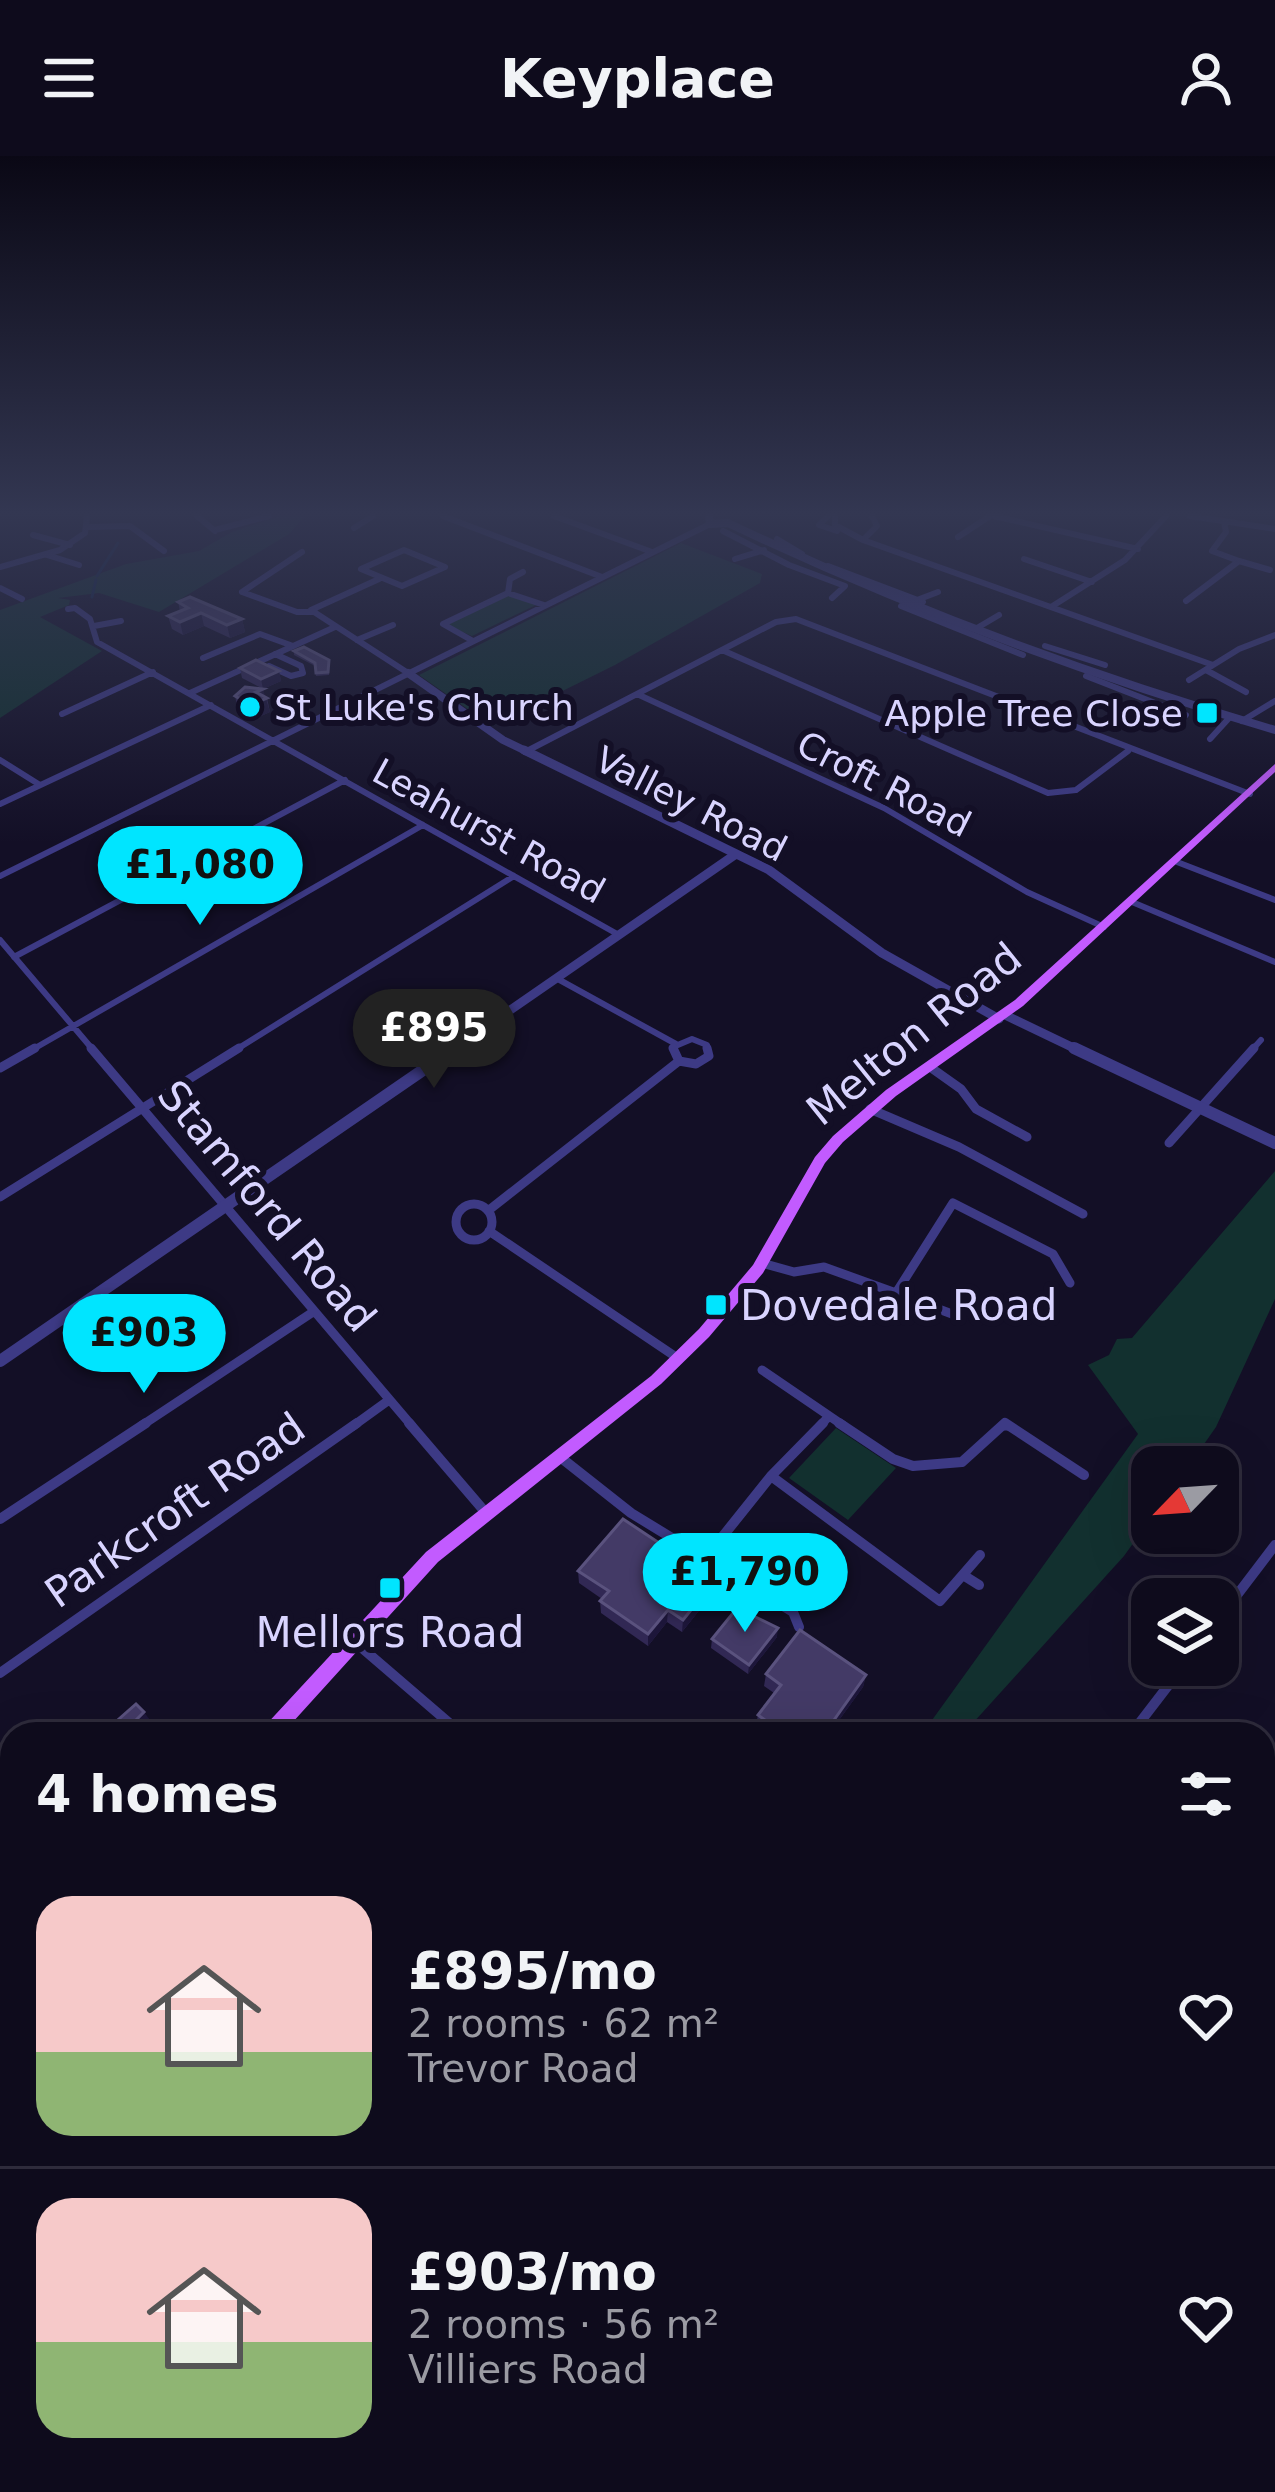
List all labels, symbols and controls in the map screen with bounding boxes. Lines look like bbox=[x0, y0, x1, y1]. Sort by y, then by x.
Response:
icon: menu bbox=[36, 45, 102, 111]
icon: person bbox=[1173, 45, 1239, 111]
text: Keyplace bbox=[500, 47, 775, 110]
place label: St Luke's Church bbox=[274, 687, 574, 728]
place label: Apple Tree Close bbox=[885, 693, 1183, 734]
marker: St Luke's Church bbox=[237, 694, 263, 720]
marker: Apple Tree Close bbox=[1194, 700, 1220, 726]
street label: Croft Road bbox=[790, 723, 978, 845]
street label: Valley Road bbox=[589, 738, 793, 870]
street label: Leahurst Road bbox=[366, 750, 612, 912]
pin: £1,080 bbox=[102, 826, 298, 928]
text: £1,080 bbox=[125, 842, 275, 887]
street label: Melton Road bbox=[797, 933, 1031, 1135]
pin: £895 bbox=[363, 989, 505, 1091]
text: £895 bbox=[380, 1005, 488, 1050]
street label: Stamford Road bbox=[148, 1071, 386, 1341]
place label: Dovedale Road bbox=[740, 1281, 1057, 1330]
marker: Dovedale Road bbox=[703, 1292, 729, 1318]
pin: £903 bbox=[73, 1294, 215, 1396]
text: £903 bbox=[90, 1310, 198, 1355]
street label: Parkcroft Road bbox=[36, 1402, 314, 1618]
north arrow bbox=[1131, 1446, 1239, 1554]
map controls bbox=[1131, 1446, 1239, 1686]
pin: £1,790 bbox=[647, 1533, 843, 1635]
text: £1,790 bbox=[670, 1549, 820, 1594]
marker: Mellors Road bbox=[377, 1575, 403, 1601]
button: layers bbox=[1131, 1578, 1239, 1686]
place label: Mellors Road bbox=[255, 1608, 525, 1657]
icon: filters bbox=[1173, 1761, 1239, 1827]
text: 4 homes bbox=[36, 1765, 279, 1824]
text: £895/mo bbox=[408, 1942, 657, 2001]
icon: home bbox=[132, 1944, 276, 2088]
icon: heart bbox=[1173, 1983, 1239, 2049]
text: 2 rooms · 62 m² bbox=[408, 2001, 719, 2046]
text: Trevor Road bbox=[408, 2046, 639, 2091]
text: £903/mo bbox=[408, 2243, 657, 2302]
icon: home bbox=[132, 2246, 276, 2390]
icon: heart bbox=[1173, 2285, 1239, 2351]
text: 2 rooms · 56 m² bbox=[408, 2302, 719, 2347]
text: Villiers Road bbox=[408, 2347, 648, 2392]

